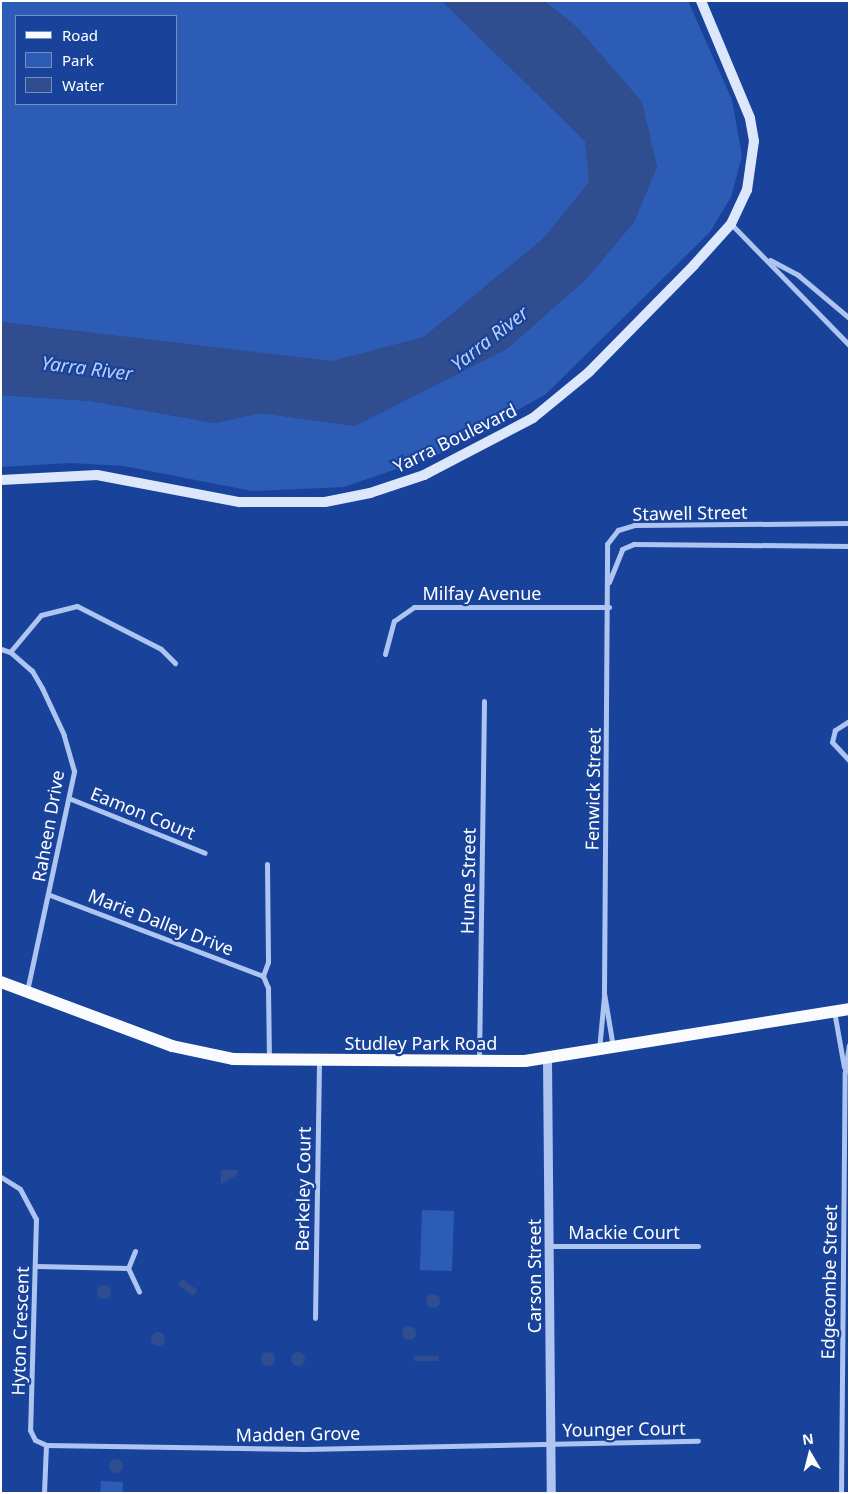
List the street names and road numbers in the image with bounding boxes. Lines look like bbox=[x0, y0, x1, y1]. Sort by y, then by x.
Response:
street label: Yarra Boulevard bbox=[390, 399, 520, 477]
street label: Stawell Street bbox=[632, 501, 748, 525]
street label: Milfay Avenue bbox=[423, 582, 541, 604]
street label: Fenwick Street bbox=[581, 728, 605, 850]
street label: Raheen Drive bbox=[28, 768, 68, 884]
street label: Eamon Court bbox=[88, 782, 198, 844]
street label: Hume Street bbox=[456, 828, 480, 934]
street label: Marie Dalley Drive bbox=[85, 884, 237, 960]
street label: Studley Park Road bbox=[345, 1032, 497, 1054]
street label: Berkeley Court bbox=[291, 1126, 315, 1252]
street label: Edgecombe Street bbox=[817, 1204, 841, 1360]
street label: Carson Street bbox=[523, 1219, 545, 1333]
street label: Mackie Court bbox=[568, 1221, 680, 1243]
street label: Hyton Crescent bbox=[7, 1266, 33, 1396]
street label: Younger Court bbox=[562, 1417, 686, 1441]
street label: Madden Grove bbox=[236, 1422, 360, 1446]

